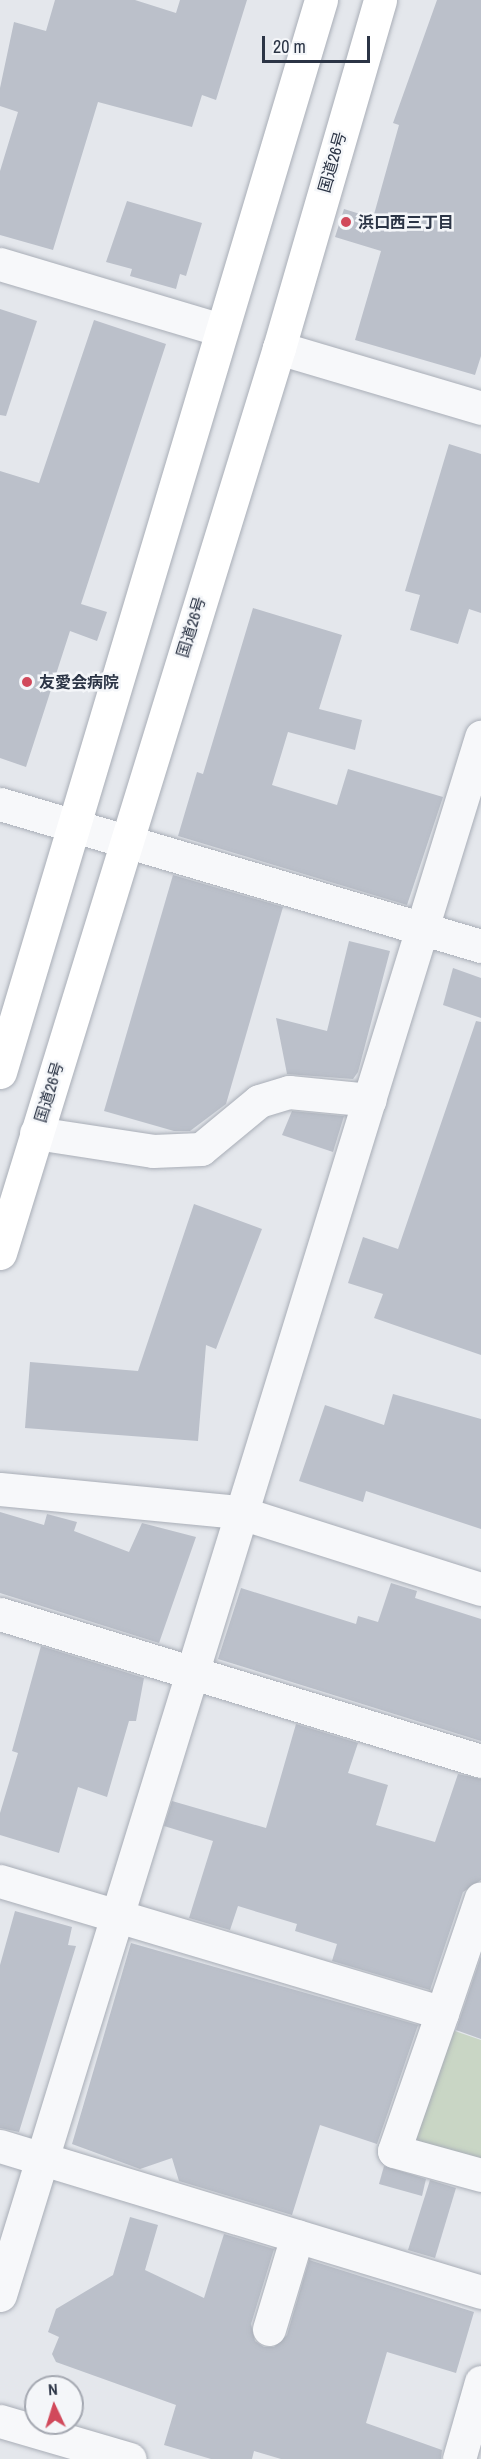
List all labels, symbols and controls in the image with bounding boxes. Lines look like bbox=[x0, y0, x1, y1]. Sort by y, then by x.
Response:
scale bar bbox=[265, 24, 373, 62]
text: 20 m bbox=[273, 34, 306, 59]
street label: 国道26号 bbox=[314, 129, 350, 195]
place label: 浜口西三丁目 bbox=[358, 212, 454, 232]
marker: 浜口西三丁目 bbox=[339, 215, 353, 229]
street label: 国道26号 bbox=[173, 594, 209, 660]
place label: 友愛会病院 bbox=[39, 672, 119, 692]
marker: 友愛会病院 bbox=[20, 675, 34, 689]
street label: 国道26号 bbox=[31, 1059, 67, 1125]
north arrow bbox=[24, 2375, 84, 2435]
text: N bbox=[47, 2378, 58, 2400]

